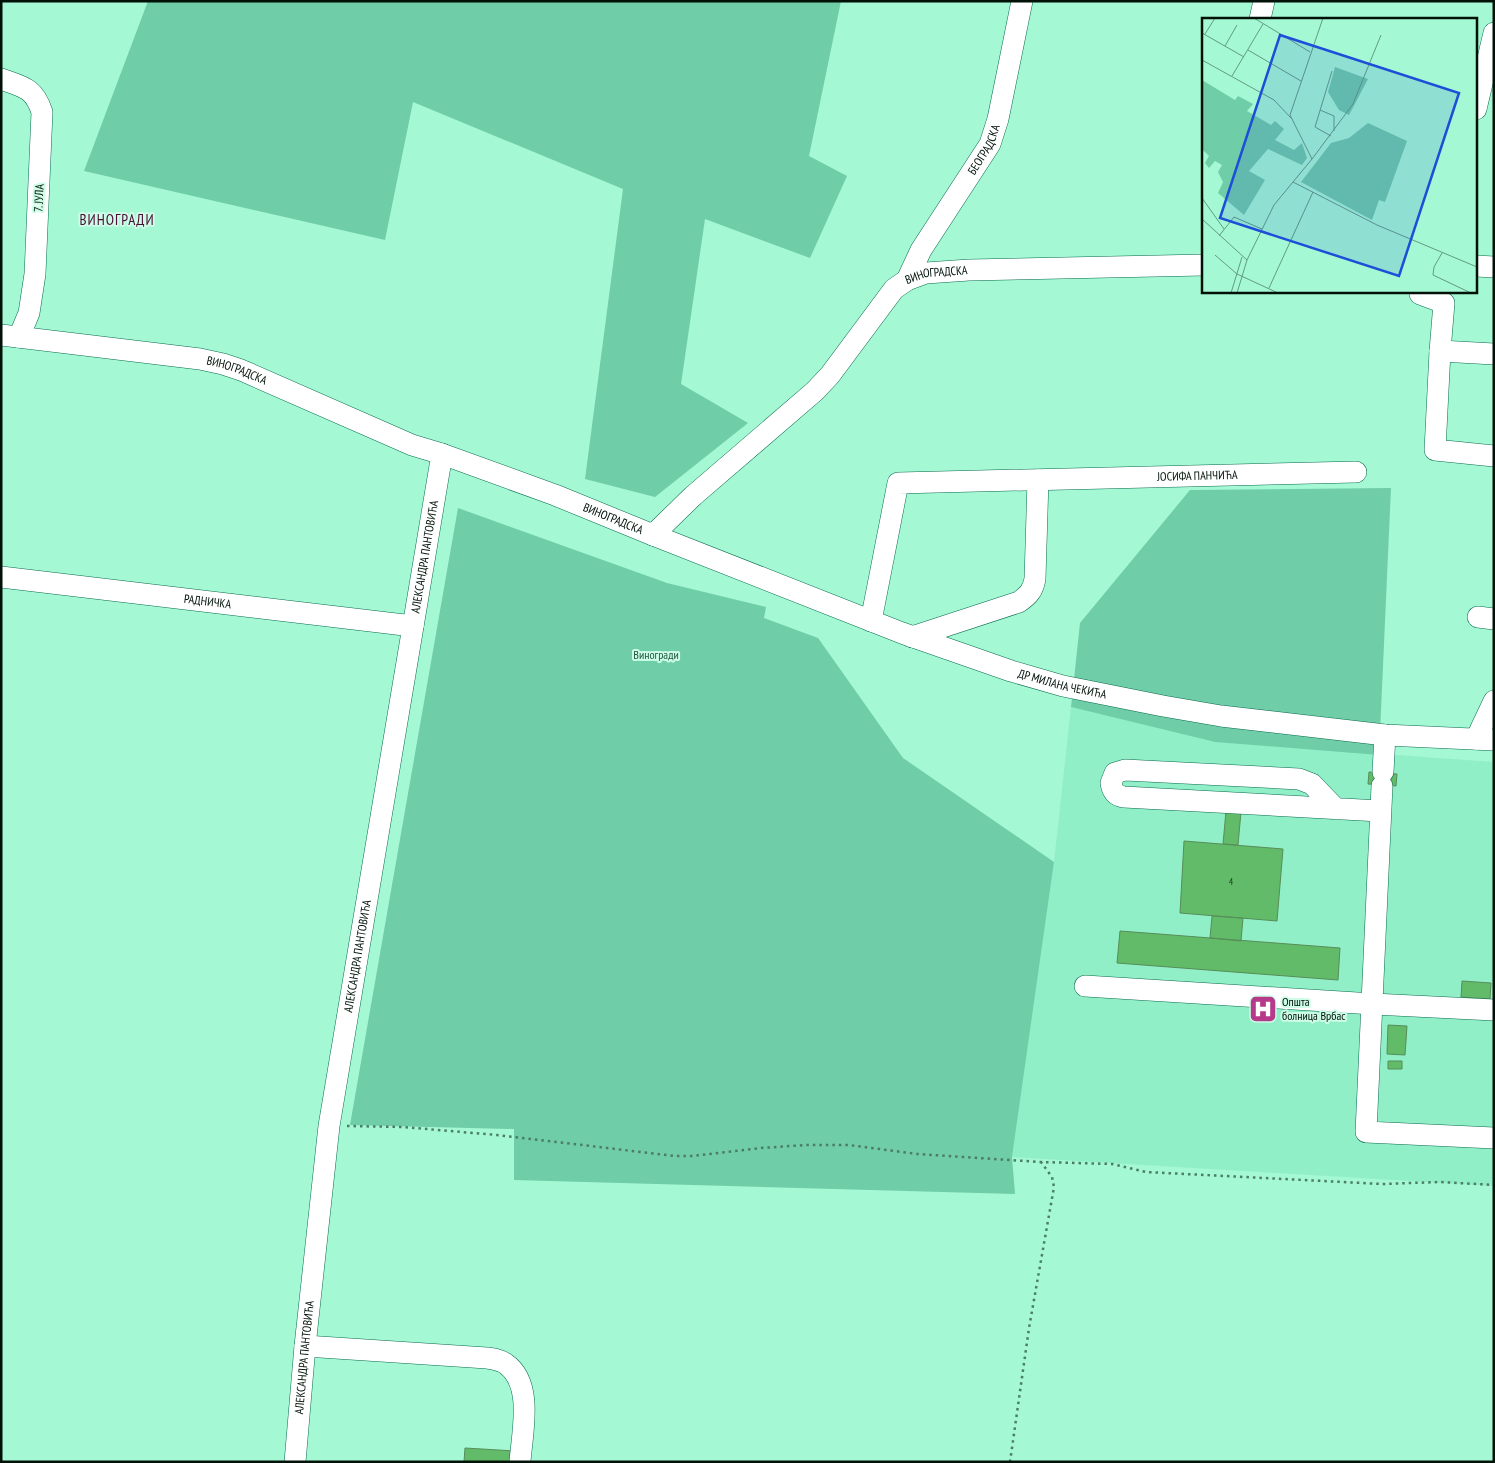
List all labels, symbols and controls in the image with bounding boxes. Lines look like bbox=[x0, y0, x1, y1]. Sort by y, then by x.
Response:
inset map bbox=[1202, 18, 1478, 292]
street label: БЕОГРАДСКА bbox=[964, 122, 1003, 177]
street label: 7. ЈУЛА bbox=[30, 183, 47, 212]
district label: ВИНОГРАДИ bbox=[79, 210, 155, 229]
street label: ВИНОГРАДСКА bbox=[903, 262, 968, 287]
street label: ВИНОГРАДСКА bbox=[205, 353, 270, 388]
street label: ЈОСИФА ПАНЧИЋА bbox=[1156, 467, 1238, 484]
street label: АЛЕКСАНДРА ПАНТОВИЋА bbox=[407, 499, 441, 614]
street label: ВИНОГРАДСКА bbox=[581, 499, 646, 537]
street label: РАДНИЧКА bbox=[183, 591, 232, 611]
park label: Виногради bbox=[633, 647, 679, 662]
street label: ДР МИЛАНА ЧЕКИЋА bbox=[1016, 665, 1108, 702]
house number: 4 bbox=[1229, 875, 1234, 888]
street label: АЛЕКСАНДРА ПАНТОВИЋА bbox=[340, 898, 374, 1014]
hospital icon: Општа болница Врбас bbox=[1248, 994, 1278, 1024]
place label: Општа болница Врбас bbox=[1282, 994, 1346, 1023]
street label: АЛЕКСАНДРА ПАНТОВИЋА bbox=[291, 1299, 317, 1415]

